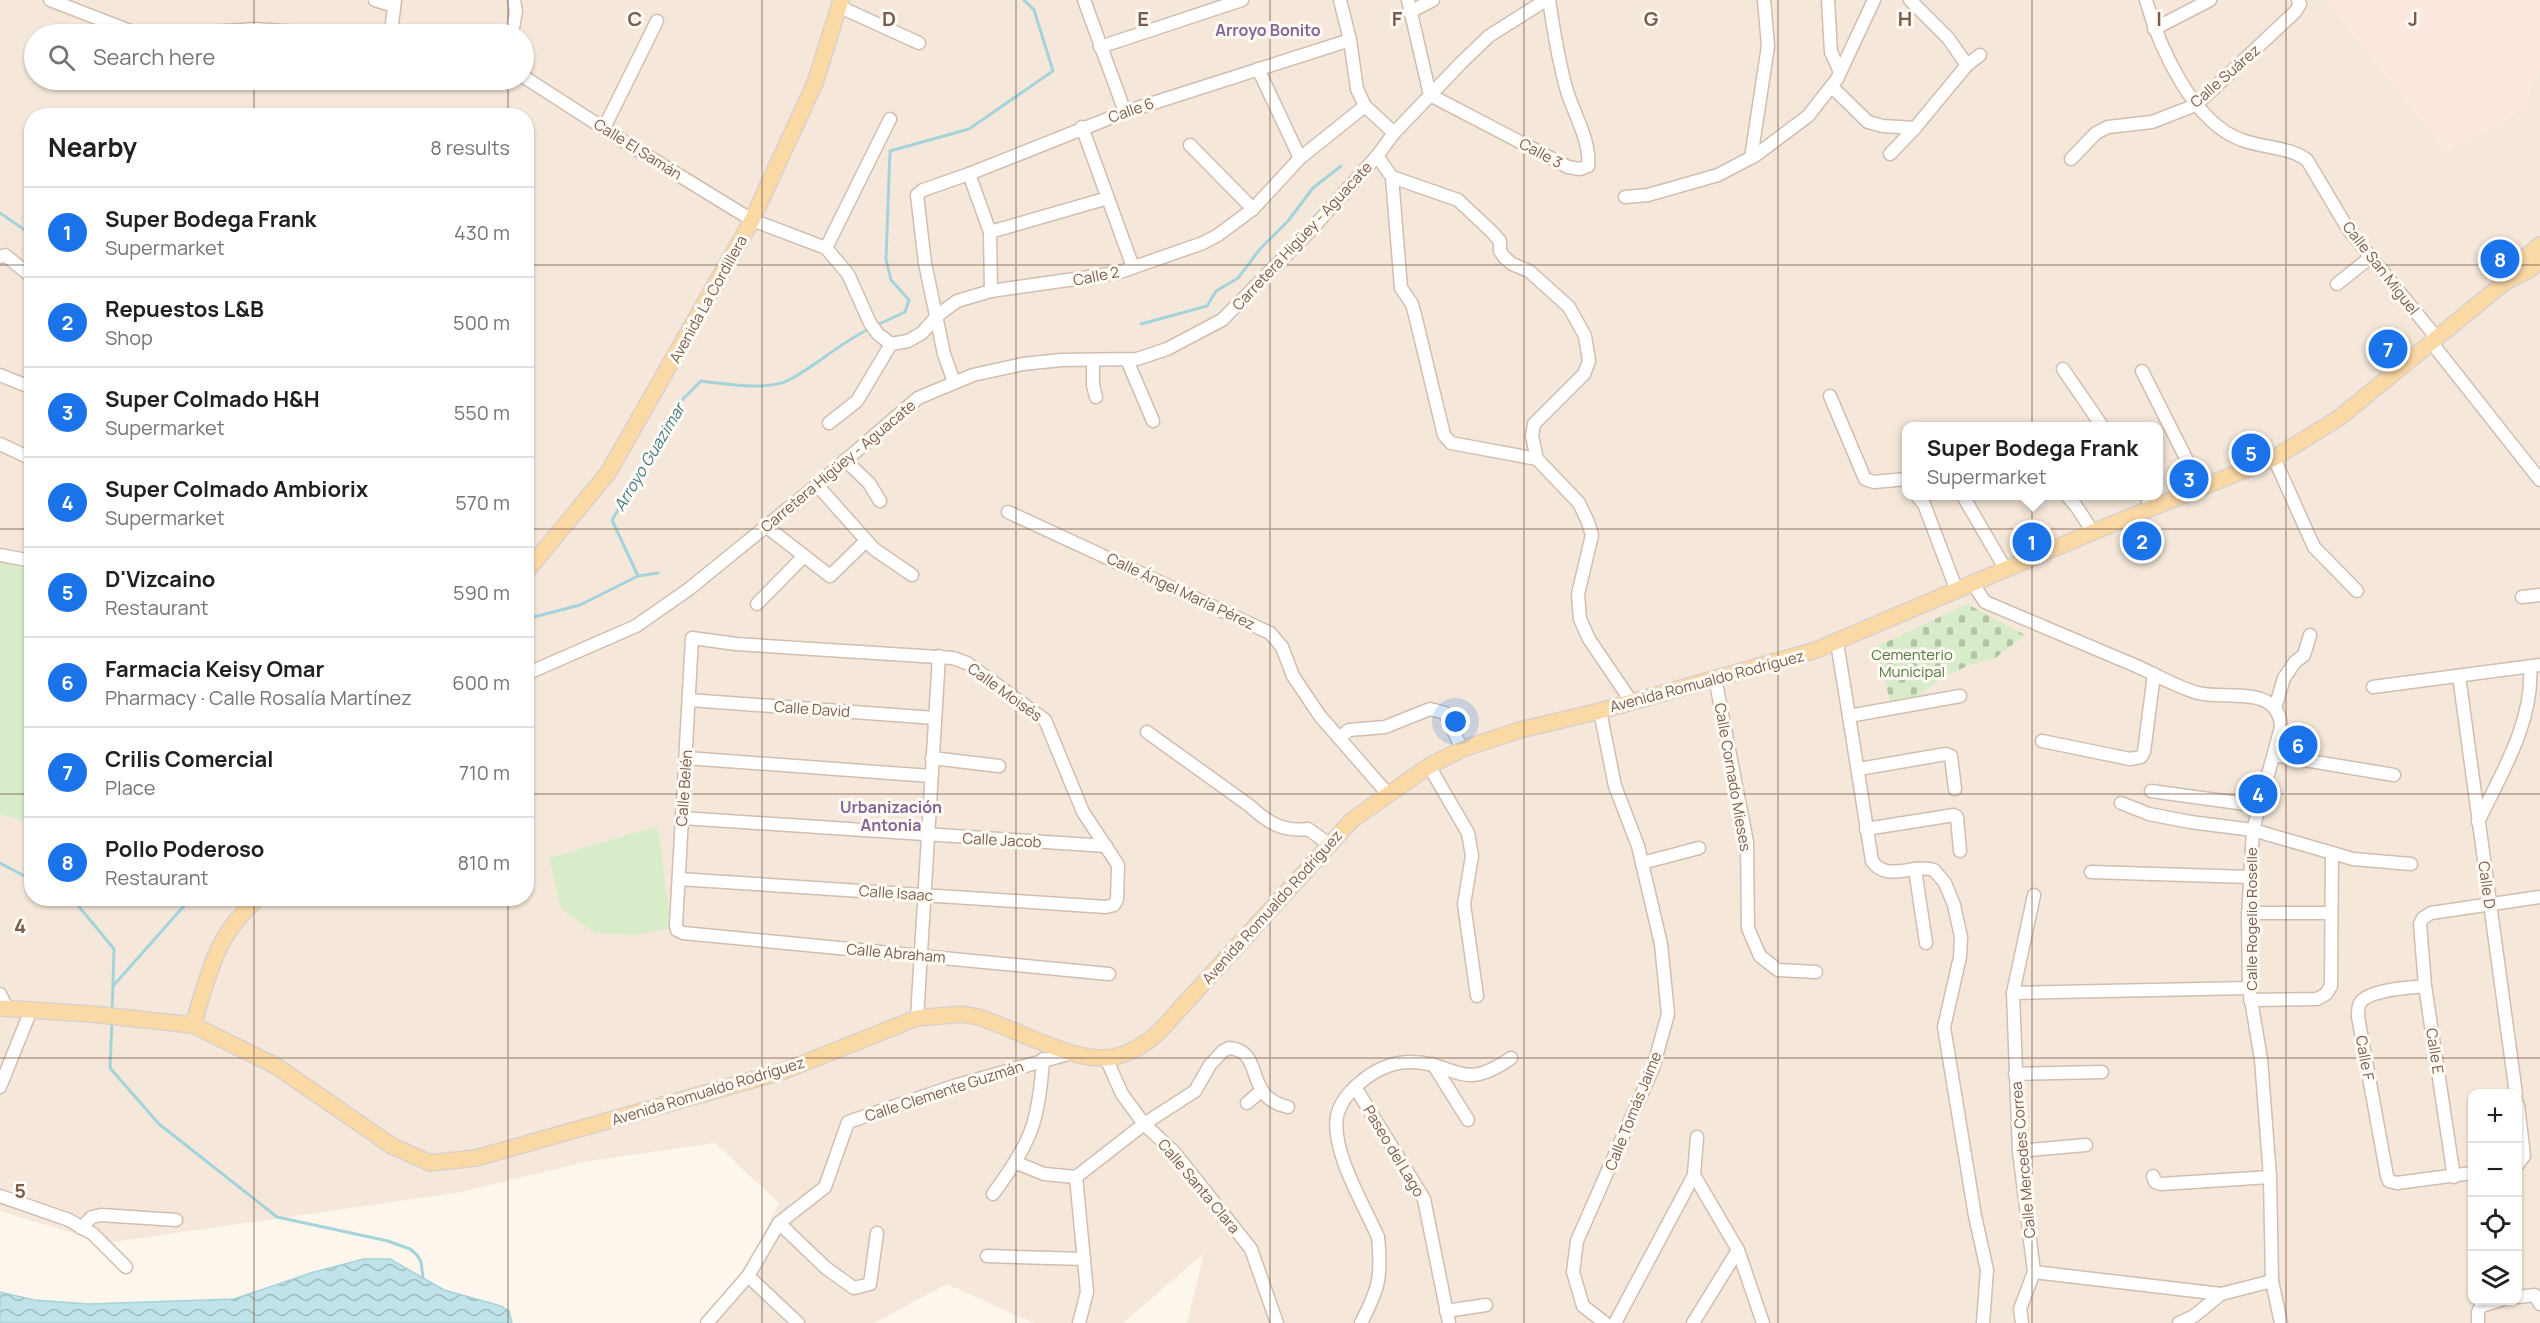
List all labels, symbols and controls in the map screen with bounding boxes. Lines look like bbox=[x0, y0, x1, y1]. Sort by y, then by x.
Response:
text: C bbox=[628, 5, 642, 32]
text: D bbox=[882, 5, 896, 32]
text: E bbox=[1137, 5, 1149, 32]
text: F bbox=[1392, 5, 1403, 32]
text: G bbox=[1644, 5, 1659, 32]
text: H bbox=[1898, 5, 1912, 32]
text: I bbox=[2156, 5, 2162, 32]
text: J bbox=[2408, 5, 2418, 32]
district label: Arroyo Bonito bbox=[1215, 19, 1321, 41]
search box bbox=[24, 24, 534, 90]
street label: Calle Suárez bbox=[2186, 40, 2264, 112]
icon: search bbox=[45, 41, 78, 74]
text: Search here bbox=[93, 42, 215, 72]
street label: Calle 6 bbox=[1105, 92, 1157, 128]
street label: Calle El Samán bbox=[590, 113, 686, 185]
text: Nearby bbox=[48, 129, 137, 165]
street label: Calle 3 bbox=[1516, 133, 1566, 173]
text: 8 results bbox=[430, 134, 510, 161]
street label: Carretera Higüey - Aguacate bbox=[1227, 157, 1377, 315]
text: Super Bodega Frank bbox=[105, 204, 316, 234]
street label: Calle San Miguel bbox=[2338, 217, 2424, 319]
text: 1 bbox=[63, 219, 72, 246]
text: 430 m bbox=[454, 219, 510, 246]
street label: Avenida La Cordillera bbox=[664, 231, 752, 367]
text: Supermarket bbox=[105, 234, 225, 261]
pin: 8 bbox=[2480, 236, 2520, 282]
street label: Calle 2 bbox=[1071, 261, 1121, 291]
text: Repuestos L&B bbox=[105, 294, 264, 324]
text: 2 bbox=[62, 309, 73, 336]
text: 500 m bbox=[453, 309, 510, 336]
text: Shop bbox=[105, 324, 153, 351]
pin: 7 bbox=[2368, 326, 2408, 372]
text: Super Colmado H&H bbox=[105, 384, 320, 414]
street label: Carretera Higüey - Aguacate bbox=[756, 395, 920, 537]
water label: Arroyo Guazimar bbox=[608, 397, 691, 515]
text: 3 bbox=[62, 399, 73, 426]
text: 550 m bbox=[454, 399, 510, 426]
text: Supermarket bbox=[105, 414, 225, 441]
popup bbox=[1902, 422, 2163, 500]
pin: 5 bbox=[2232, 430, 2270, 476]
text: Super Bodega Frank bbox=[1927, 433, 2138, 463]
pin: 3 bbox=[2170, 456, 2208, 502]
text: Supermarket bbox=[1927, 463, 2046, 490]
text: Super Colmado Ambiorix bbox=[105, 474, 368, 504]
text: 4 bbox=[61, 489, 74, 516]
text: 570 m bbox=[455, 489, 510, 516]
text: Supermarket bbox=[105, 504, 225, 531]
pin: 2 bbox=[2122, 518, 2162, 564]
pin: 1 bbox=[2012, 520, 2052, 564]
street label: Calle Ángel María Pérez bbox=[1103, 547, 1259, 635]
text: D'Vizcaino bbox=[105, 564, 215, 594]
text: 5 bbox=[62, 579, 73, 606]
text: 590 m bbox=[453, 579, 510, 606]
text: Restaurant bbox=[105, 594, 209, 621]
park label: Cementerio Municipal bbox=[1871, 644, 1953, 682]
street label: Avenida Romualdo Rodríguez bbox=[1607, 645, 1807, 717]
text: Farmacia Keisy Omar bbox=[105, 654, 324, 684]
street label: Calle Moisés bbox=[963, 658, 1047, 726]
text: 6 bbox=[61, 669, 74, 696]
text: 600 m bbox=[452, 669, 510, 696]
text: Pharmacy · Calle Rosalía Martínez bbox=[105, 684, 412, 711]
street label: Calle David bbox=[773, 696, 851, 722]
street label: Calle Cornado Mieses bbox=[1710, 701, 1756, 853]
your location bbox=[1441, 707, 1470, 736]
pin: 6 bbox=[2278, 722, 2318, 768]
text: Crilis Comercial bbox=[105, 744, 273, 774]
street label: Calle Belén bbox=[671, 749, 697, 827]
text: 7 bbox=[62, 759, 73, 786]
text: 710 m bbox=[459, 759, 510, 786]
pin: 4 bbox=[2238, 772, 2278, 816]
text: Place bbox=[105, 774, 155, 801]
district label: Urbanización Antonia bbox=[840, 796, 942, 836]
street label: Avenida Romualdo Rodríguez bbox=[1197, 825, 1347, 989]
street label: Calle Jacob bbox=[962, 827, 1042, 853]
text: Pollo Poderoso bbox=[105, 834, 264, 864]
street label: Calle Rogelio Roselle bbox=[2241, 847, 2262, 991]
text: 8 bbox=[61, 849, 74, 876]
text: 810 m bbox=[457, 849, 510, 876]
street label: Calle D bbox=[2473, 860, 2501, 910]
text: Restaurant bbox=[105, 864, 209, 891]
street label: Calle Isaac bbox=[858, 880, 934, 906]
text: 4 bbox=[14, 912, 26, 939]
street label: Calle Abraham bbox=[845, 938, 947, 968]
street label: Calle E bbox=[2421, 1026, 2449, 1076]
street label: Calle F bbox=[2351, 1034, 2379, 1083]
street label: Calle Tomás Jaime bbox=[1600, 1048, 1667, 1174]
street label: Avenida Romualdo Rodríguez bbox=[609, 1052, 807, 1130]
street label: Calle Clemente Guzmán bbox=[862, 1055, 1026, 1127]
street label: Calle Mercedes Correa bbox=[2006, 1081, 2040, 1239]
map controls bbox=[2468, 1089, 2522, 1305]
button: + bbox=[2468, 1089, 2522, 1143]
street label: Paseo del Lago bbox=[1358, 1101, 1430, 1201]
street label: Calle Santa Clara bbox=[1153, 1134, 1245, 1238]
button: − bbox=[2468, 1143, 2522, 1197]
text: 5 bbox=[14, 1177, 26, 1204]
button: locate bbox=[2468, 1197, 2522, 1251]
button: layers bbox=[2468, 1251, 2522, 1305]

